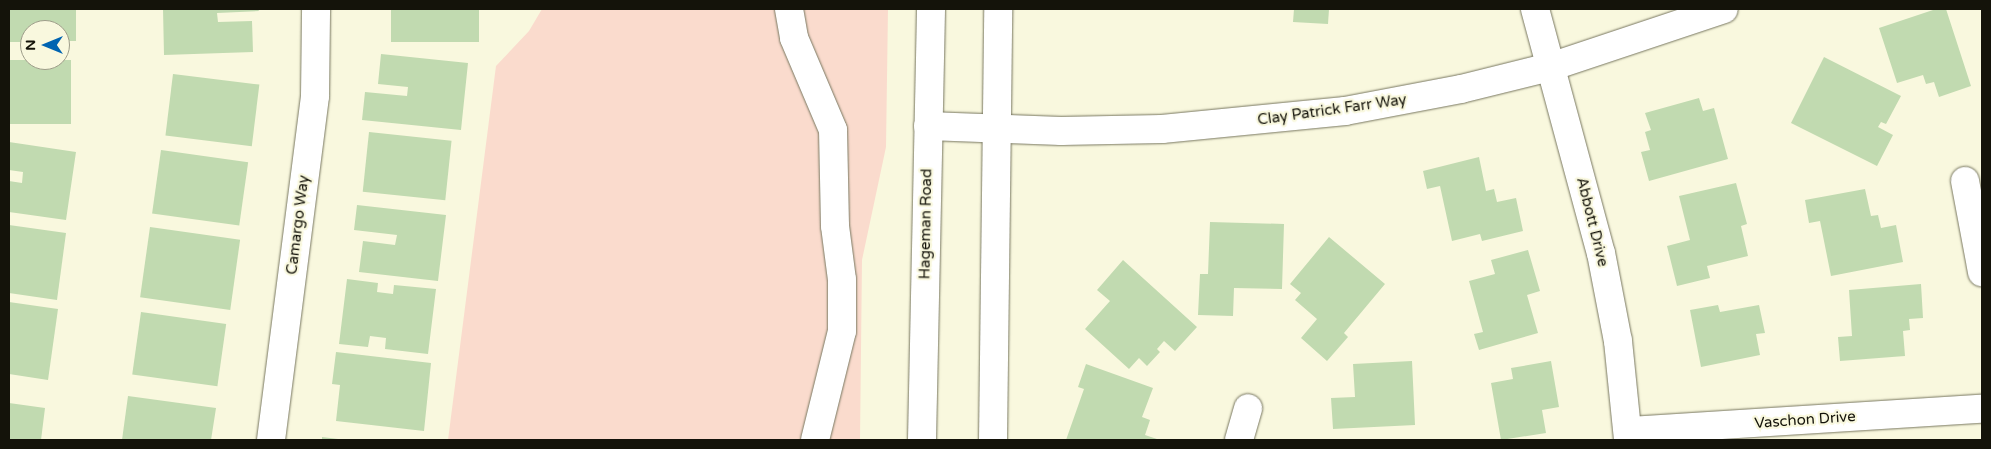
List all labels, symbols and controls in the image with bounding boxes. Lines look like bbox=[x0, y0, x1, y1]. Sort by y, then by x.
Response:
north arrow bbox=[20, 20, 70, 70]
text: N bbox=[22, 39, 39, 51]
street label: Clay Patrick Farr Way bbox=[1256, 91, 1408, 129]
street label: Hageman Road bbox=[916, 169, 936, 279]
street label: Camargo Way bbox=[283, 174, 313, 276]
street label: Abbott Drive bbox=[1572, 175, 1612, 269]
street label: Vaschon Drive bbox=[1754, 407, 1856, 433]

